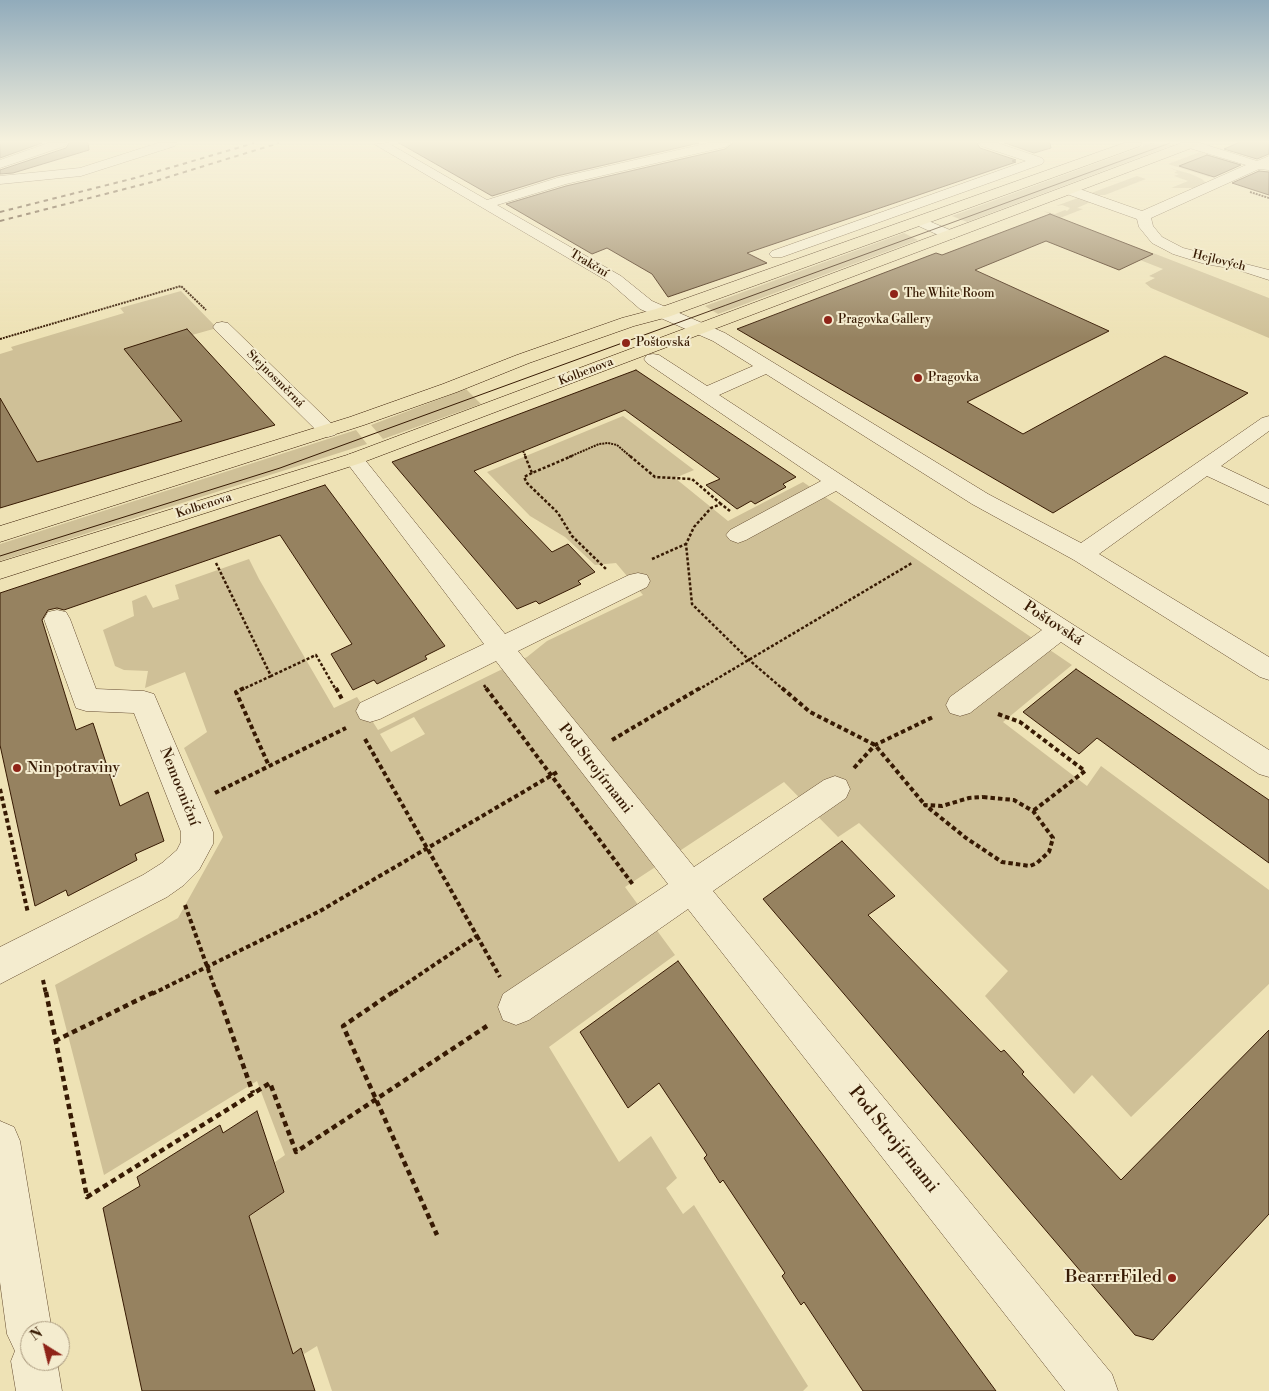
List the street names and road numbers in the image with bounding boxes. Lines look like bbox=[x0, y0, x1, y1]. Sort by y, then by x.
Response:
street label: Trakční bbox=[567, 247, 611, 281]
street label: Hejlových bbox=[1191, 247, 1247, 275]
street label: Stejnosměrná bbox=[243, 347, 307, 411]
street label: Kolbenova bbox=[557, 355, 615, 389]
street label: Kolbenova bbox=[174, 490, 234, 522]
street label: Poštovská bbox=[1020, 598, 1086, 650]
street label: Pod Strojírnami bbox=[554, 720, 636, 818]
street label: Nemocniční bbox=[155, 745, 203, 829]
street label: Pod Strojírnami bbox=[843, 1082, 943, 1198]

